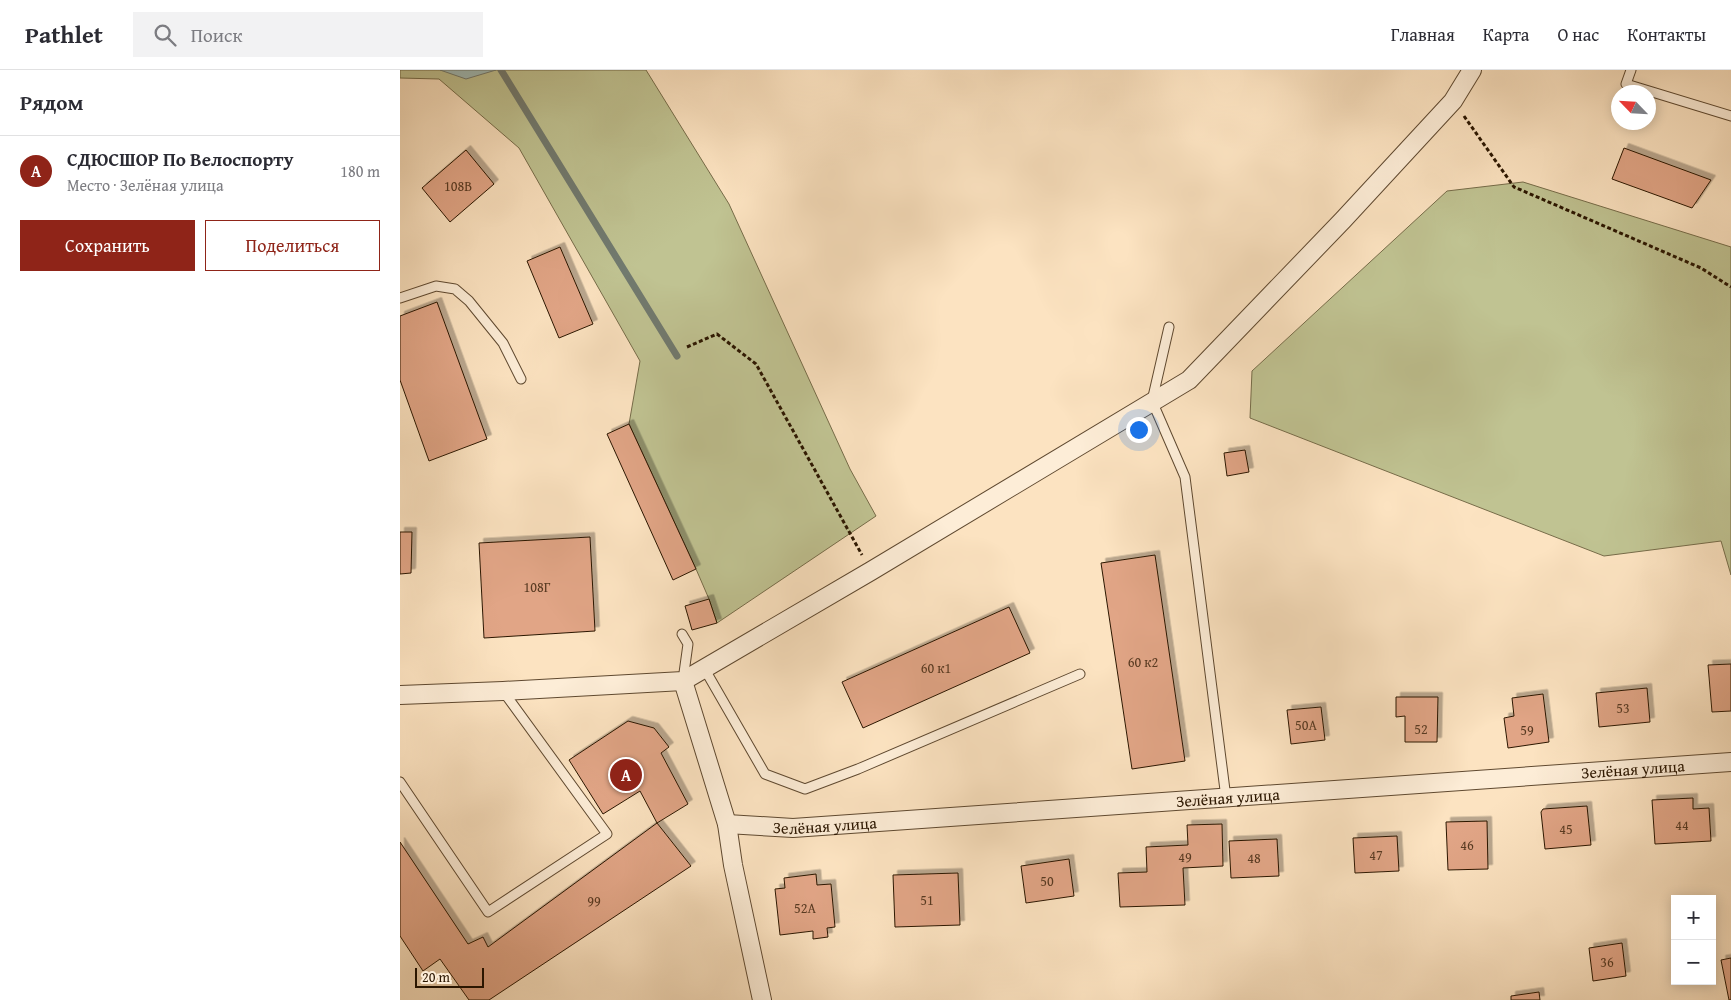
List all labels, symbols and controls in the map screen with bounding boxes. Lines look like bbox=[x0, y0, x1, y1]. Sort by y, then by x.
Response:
search box bbox=[133, 12, 483, 57]
text: Pathlet bbox=[25, 17, 103, 52]
icon: search bbox=[151, 21, 179, 49]
text: Поиск bbox=[191, 21, 242, 49]
text: Главная bbox=[1391, 21, 1455, 48]
text: Карта bbox=[1483, 21, 1529, 48]
text: О нас bbox=[1557, 21, 1599, 48]
text: Контакты bbox=[1627, 21, 1706, 48]
north arrow bbox=[1611, 85, 1656, 130]
text: Рядом bbox=[20, 87, 83, 118]
text: СДЮСШОР По Велоспорту bbox=[67, 145, 293, 173]
text: A bbox=[31, 159, 41, 183]
text: 180 m bbox=[340, 159, 380, 183]
text: Место · Зелёная улица bbox=[67, 173, 224, 197]
house number: 108В bbox=[444, 176, 472, 196]
button: Сохранить bbox=[20, 220, 195, 271]
button: Поделиться bbox=[205, 220, 380, 271]
your location bbox=[1126, 417, 1152, 443]
house number: 108Г bbox=[523, 577, 551, 597]
house number: 60 к2 bbox=[1128, 652, 1158, 672]
house number: 60 к1 bbox=[921, 658, 951, 678]
house number: 53 bbox=[1616, 698, 1630, 718]
house number: 50А bbox=[1295, 715, 1317, 735]
house number: 52 bbox=[1414, 719, 1428, 739]
house number: 59 bbox=[1520, 720, 1534, 740]
street label: Зелёная улица bbox=[1580, 753, 1686, 785]
pin: A bbox=[610, 756, 642, 794]
street label: Зелёная улица bbox=[1175, 782, 1281, 813]
street label: Зелёная улица bbox=[772, 810, 878, 840]
house number: 44 bbox=[1675, 815, 1689, 835]
house number: 45 bbox=[1559, 819, 1573, 839]
house number: 46 bbox=[1460, 835, 1474, 855]
house number: 47 bbox=[1369, 845, 1383, 865]
house number: 49 bbox=[1178, 847, 1192, 867]
house number: 48 bbox=[1247, 848, 1261, 868]
house number: 50 bbox=[1040, 871, 1054, 891]
house number: 51 bbox=[920, 890, 934, 910]
house number: 99 bbox=[587, 891, 601, 911]
map controls bbox=[1671, 895, 1716, 985]
button: + bbox=[1671, 895, 1716, 940]
house number: 52А bbox=[794, 898, 816, 918]
button: − bbox=[1671, 940, 1716, 985]
house number: 36 bbox=[1600, 952, 1614, 972]
scale bar bbox=[415, 965, 484, 988]
text: 20 m bbox=[422, 967, 450, 987]

